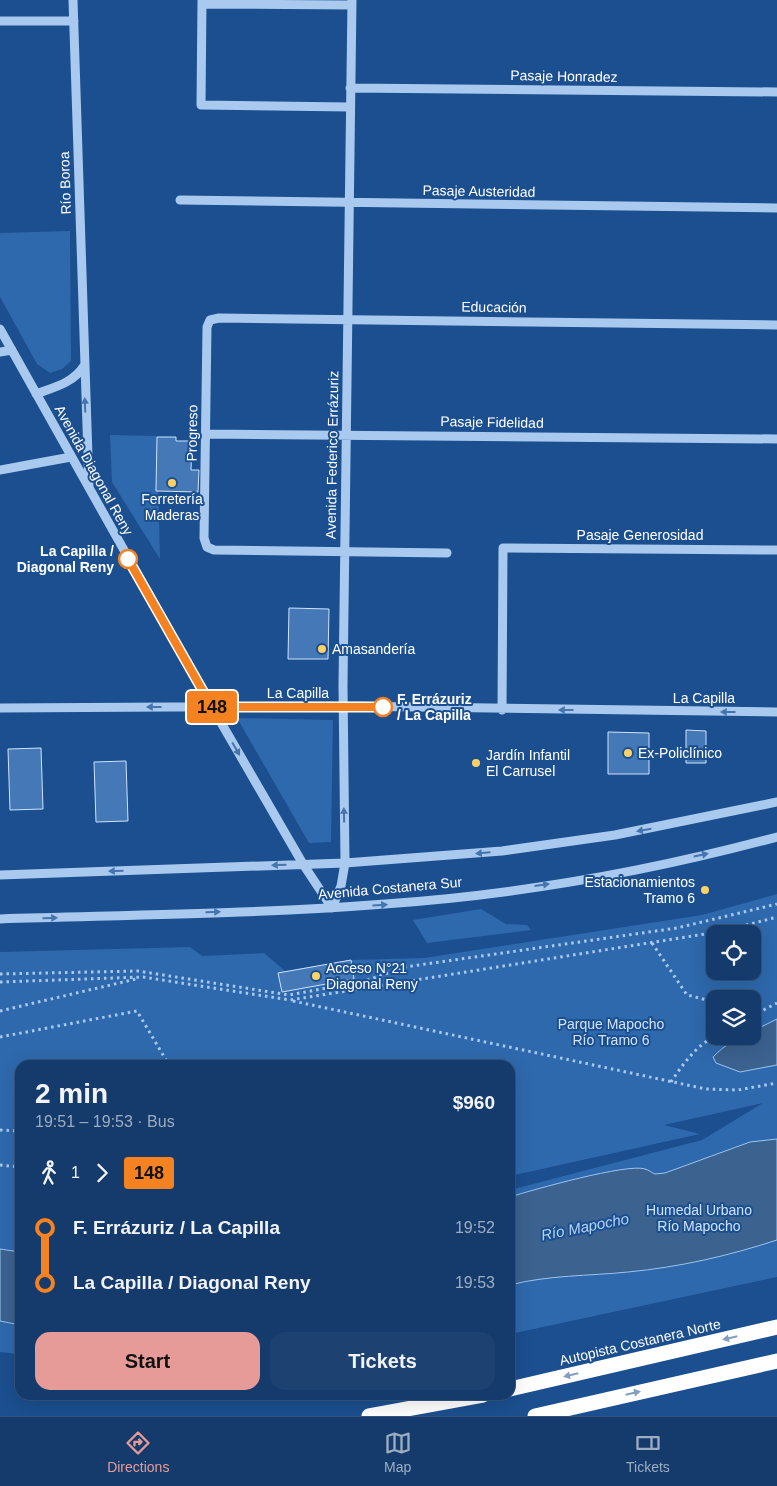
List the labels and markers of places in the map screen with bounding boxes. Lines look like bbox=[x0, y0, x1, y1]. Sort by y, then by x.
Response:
marker: Ferretería Maderas bbox=[166, 477, 178, 489]
place label: Ferretería Maderas bbox=[141, 491, 203, 523]
place label: La Capilla / Diagonal Reny bbox=[17, 543, 114, 575]
marker: La Capilla / Diagonal Reny bbox=[118, 549, 138, 569]
place label: Amasandería bbox=[332, 641, 415, 657]
marker: Amasandería bbox=[316, 643, 328, 655]
place label: F. Errázuriz / La Capilla bbox=[397, 691, 472, 723]
marker: F. Errázuriz / La Capilla bbox=[373, 697, 393, 717]
place label: Ex-Policlínico bbox=[638, 745, 722, 761]
place label: Jardín Infantil El Carrusel bbox=[486, 747, 570, 779]
marker: Ex-Policlínico bbox=[622, 747, 634, 759]
marker: Jardín Infantil El Carrusel bbox=[470, 757, 482, 769]
place label: Estacionamientos Tramo 6 bbox=[584, 874, 695, 906]
marker: Estacionamientos Tramo 6 bbox=[699, 884, 711, 896]
place label: Acceso N°21 Diagonal Reny bbox=[326, 960, 418, 992]
marker: Acceso N°21 Diagonal Reny bbox=[310, 970, 322, 982]

